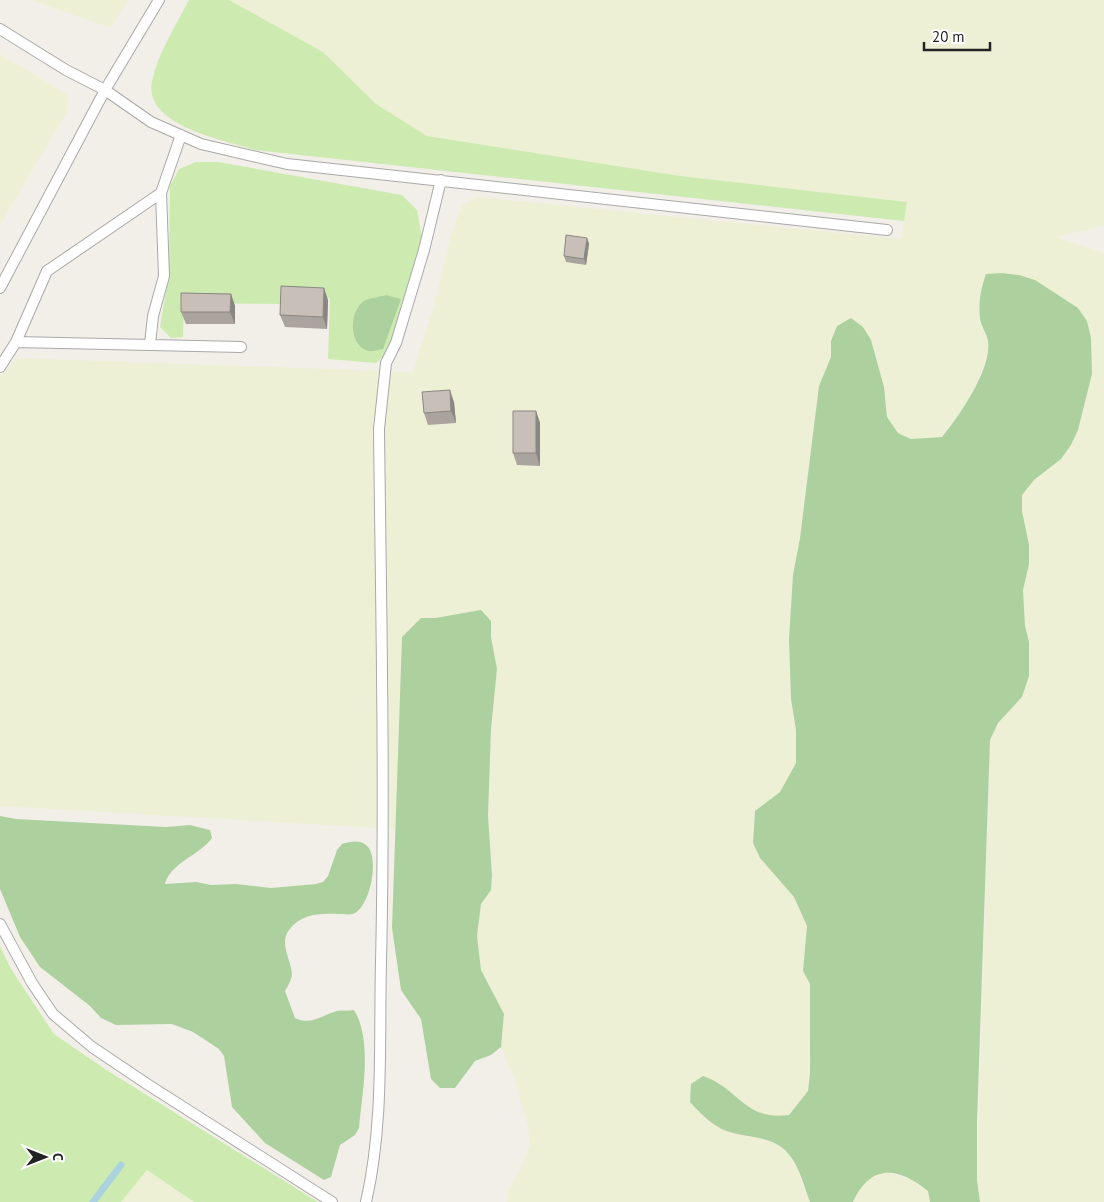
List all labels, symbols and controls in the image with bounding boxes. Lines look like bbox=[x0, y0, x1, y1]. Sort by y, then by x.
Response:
scale bar bbox=[924, 20, 990, 52]
text: 20 m bbox=[932, 27, 965, 46]
north arrow bbox=[20, 1132, 70, 1182]
text: С bbox=[49, 1153, 67, 1161]

